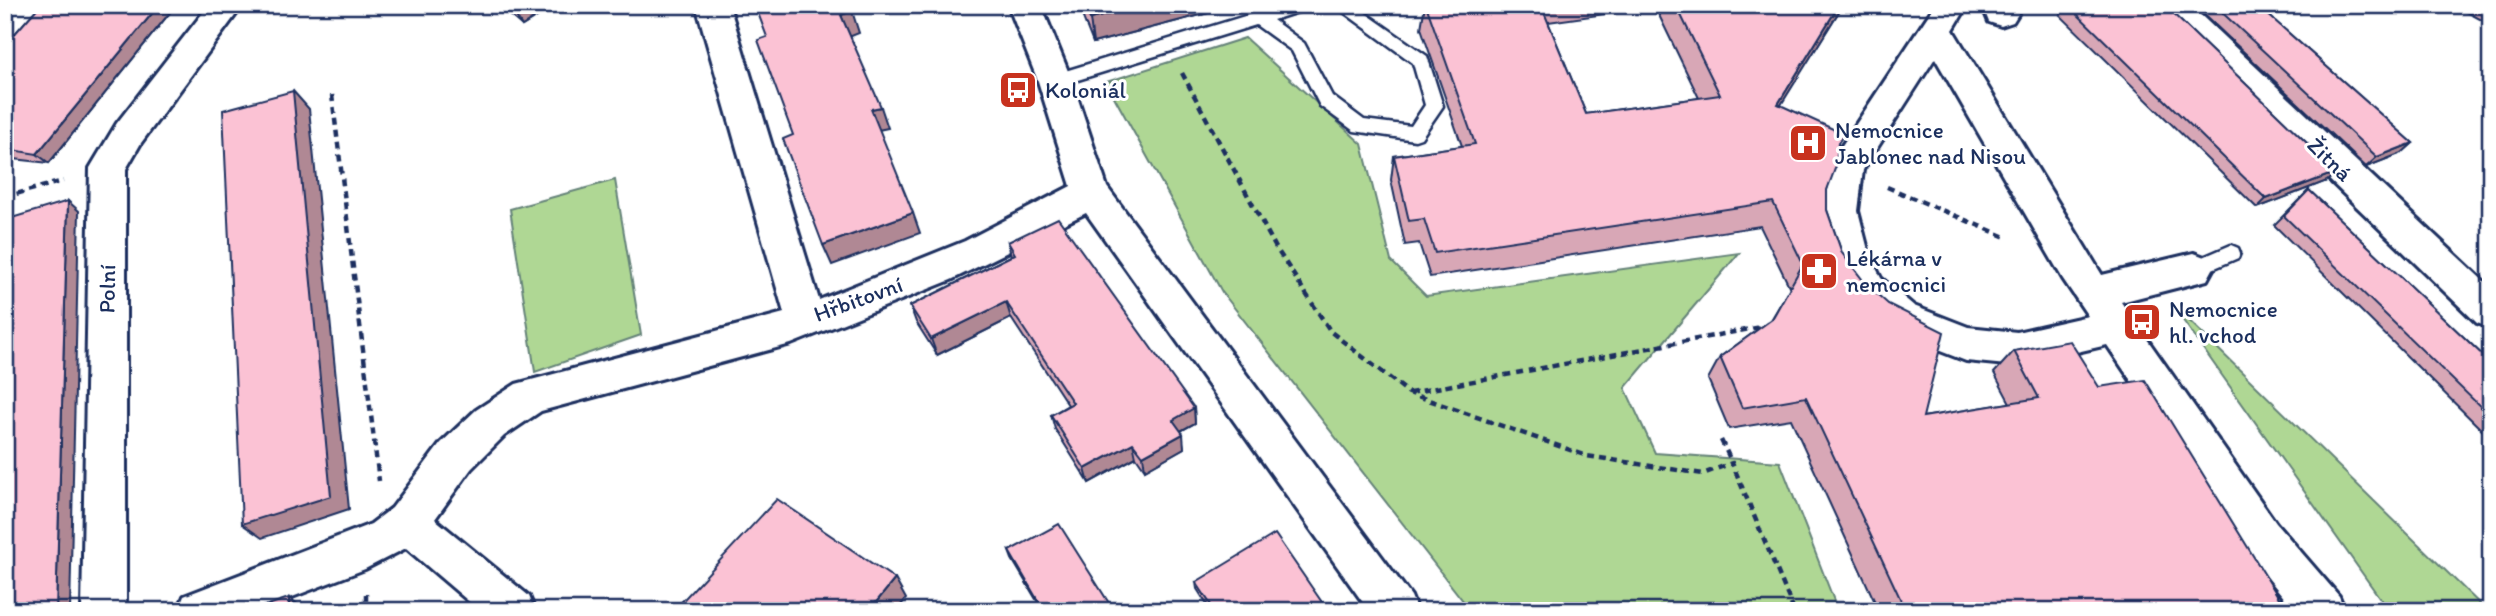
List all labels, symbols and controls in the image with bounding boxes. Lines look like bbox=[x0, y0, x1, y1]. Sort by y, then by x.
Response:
bus stop icon: Koloniál bbox=[997, 69, 1039, 111]
place label: Koloniál bbox=[1045, 76, 1127, 104]
place label: Nemocnice Jablonec nad Nisou bbox=[1835, 116, 2026, 170]
hospital icon: Nemocnice Jablonec nad Nisou bbox=[1787, 122, 1829, 164]
street label: Žitná bbox=[2302, 131, 2358, 187]
place label: Lékárna v nemocnici bbox=[1846, 244, 1946, 298]
pharmacy icon: Lékárna v nemocnici bbox=[1798, 250, 1840, 292]
street label: Polní bbox=[93, 264, 121, 314]
street label: Hřbitovní bbox=[810, 270, 906, 328]
place label: Nemocnice hl. vchod bbox=[2169, 295, 2278, 349]
bus stop icon: Nemocnice hl. vchod bbox=[2121, 301, 2163, 343]

